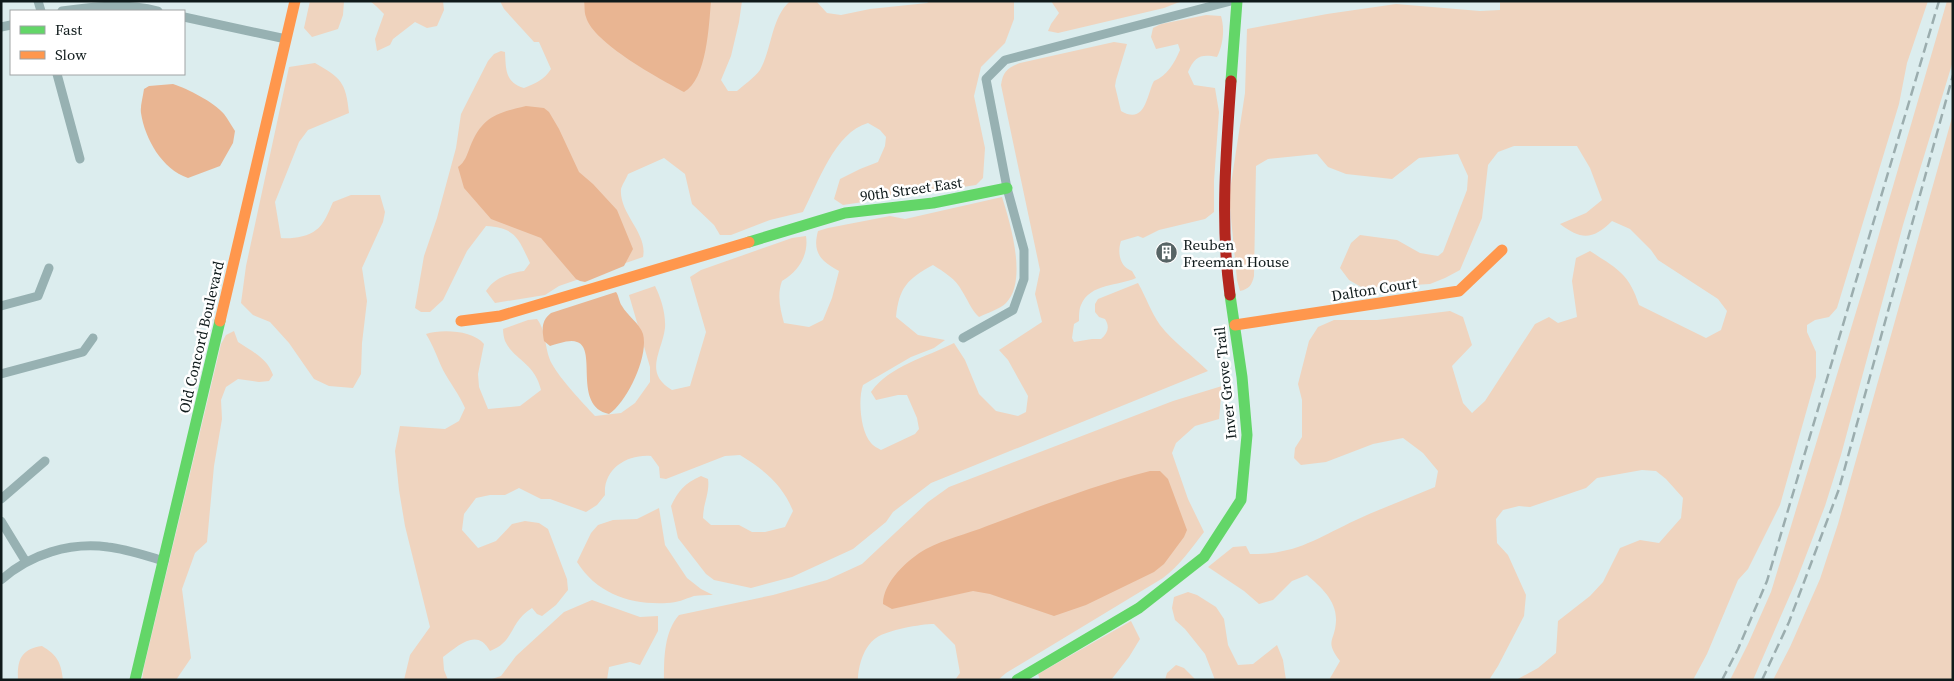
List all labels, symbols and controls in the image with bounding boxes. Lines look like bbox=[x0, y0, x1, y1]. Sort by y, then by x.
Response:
legend bbox=[10, 10, 185, 75]
text: Fast bbox=[55, 19, 82, 40]
text: Slow bbox=[55, 44, 87, 65]
street label: 90th Street East bbox=[859, 171, 963, 207]
place label: Reuben Freeman House bbox=[1183, 234, 1289, 272]
building icon: Reuben Freeman House bbox=[1155, 241, 1179, 265]
street label: Old Concord Boulevard bbox=[173, 258, 229, 415]
street label: Dalton Court bbox=[1330, 272, 1418, 306]
street label: Inver Grove Trail bbox=[1209, 325, 1241, 440]

